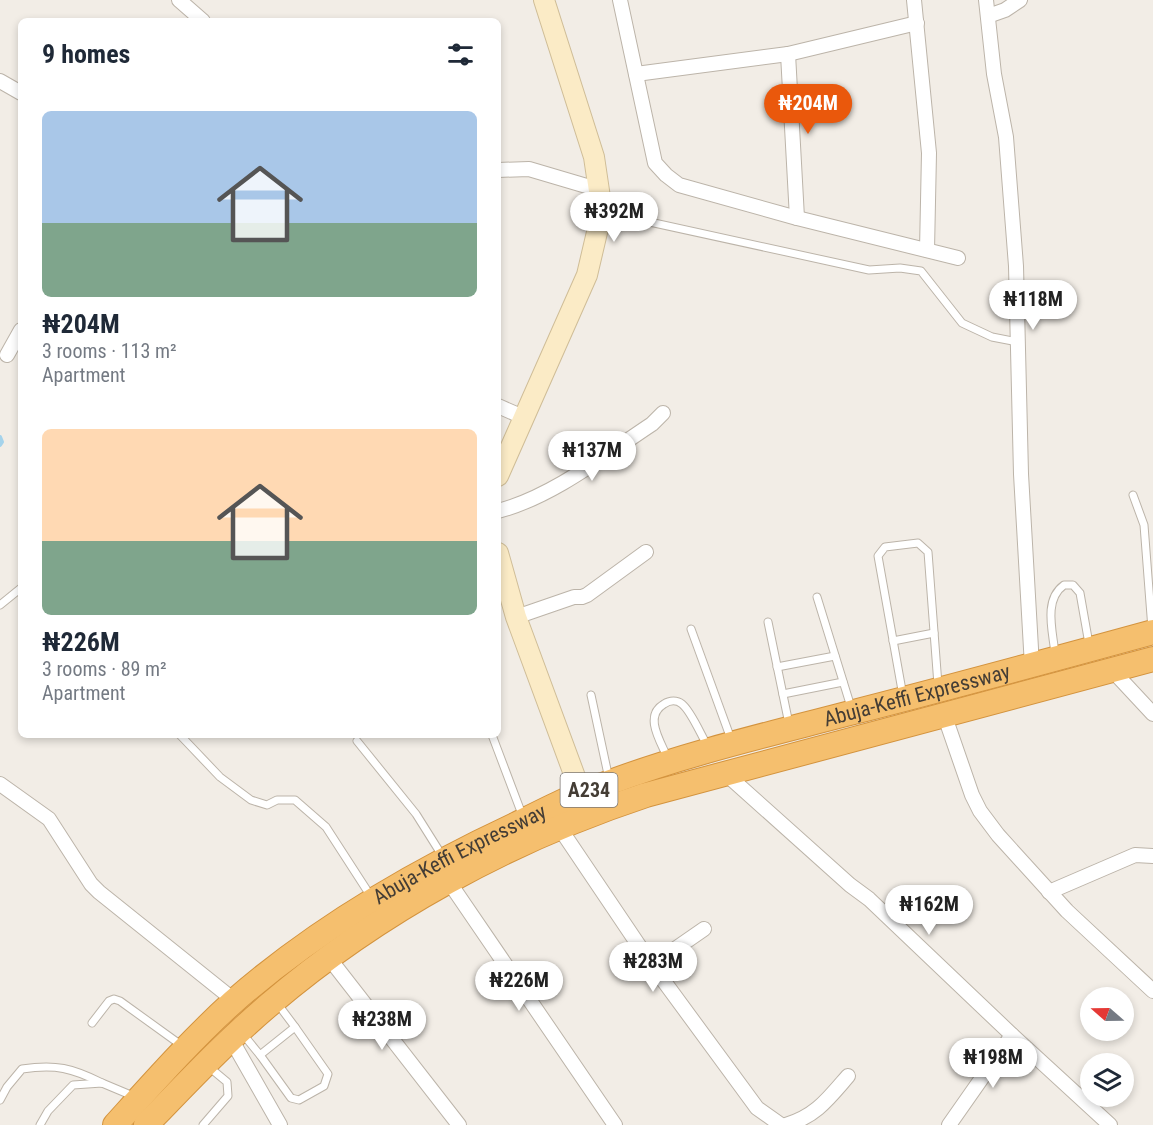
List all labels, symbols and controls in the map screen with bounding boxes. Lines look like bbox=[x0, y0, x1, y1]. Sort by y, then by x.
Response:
icon: filters bbox=[444, 38, 477, 71]
text: 9 homes bbox=[42, 39, 130, 69]
pin: ₦204M bbox=[766, 84, 850, 135]
text: ₦204M bbox=[778, 91, 838, 115]
icon: home bbox=[206, 150, 314, 258]
pin: ₦392M bbox=[572, 192, 656, 243]
text: ₦392M bbox=[584, 199, 644, 223]
pin: ₦118M bbox=[991, 280, 1075, 331]
text: ₦118M bbox=[1003, 287, 1063, 311]
text: ₦204M bbox=[42, 309, 120, 339]
text: 3 rooms · 113 m² bbox=[42, 339, 177, 363]
text: Apartment bbox=[42, 363, 126, 387]
pin: ₦137M bbox=[550, 431, 634, 482]
text: ₦137M bbox=[562, 438, 622, 462]
icon: home bbox=[206, 468, 314, 576]
text: ₦226M bbox=[42, 627, 120, 657]
text: 3 rooms · 89 m² bbox=[42, 657, 167, 681]
street label: Abuja-Keffi Expressway bbox=[821, 659, 1013, 731]
text: Apartment bbox=[42, 681, 126, 705]
road number: A234 bbox=[560, 773, 618, 807]
street label: Abuja-Keffi Expressway bbox=[369, 799, 550, 909]
pin: ₦162M bbox=[887, 885, 971, 936]
text: ₦162M bbox=[899, 892, 959, 916]
pin: ₦283M bbox=[611, 942, 695, 993]
text: ₦283M bbox=[623, 949, 683, 973]
pin: ₦226M bbox=[477, 961, 561, 1012]
text: ₦226M bbox=[489, 968, 549, 992]
north arrow bbox=[1080, 987, 1134, 1041]
map controls bbox=[1080, 987, 1134, 1107]
pin: ₦238M bbox=[340, 1000, 424, 1051]
text: ₦238M bbox=[352, 1007, 412, 1031]
pin: ₦198M bbox=[951, 1038, 1035, 1089]
text: ₦198M bbox=[963, 1045, 1023, 1069]
button: layers bbox=[1080, 1053, 1134, 1107]

